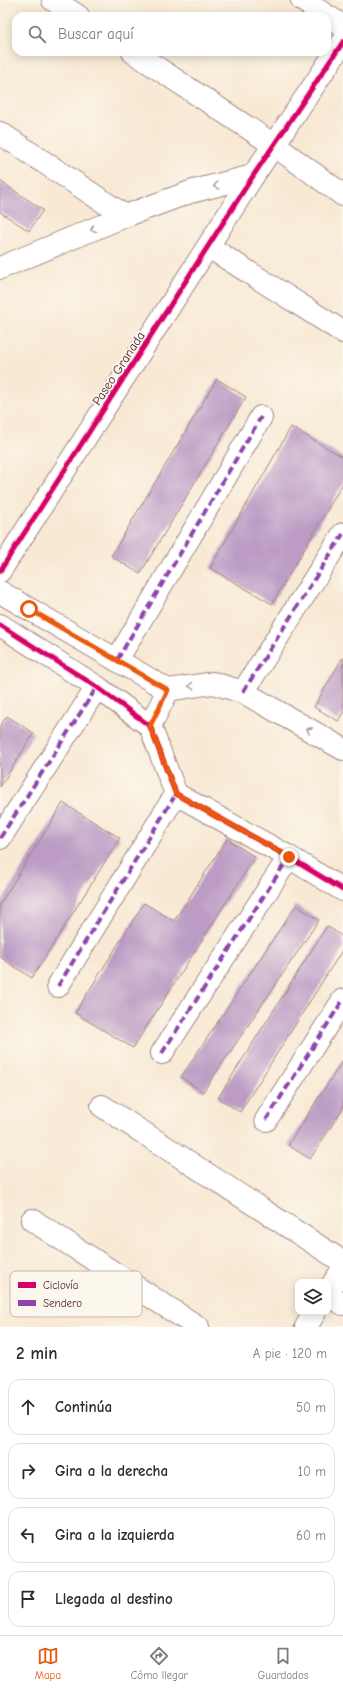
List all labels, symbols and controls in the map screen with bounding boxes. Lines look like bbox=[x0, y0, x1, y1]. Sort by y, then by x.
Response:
search box bbox=[12, 12, 331, 56]
icon: search bbox=[26, 23, 48, 45]
text: Buscar aquí bbox=[58, 25, 134, 43]
one-way arrow bbox=[213, 181, 220, 190]
one-way arrow bbox=[90, 224, 98, 232]
street label: Paseo Granada bbox=[89, 329, 148, 408]
route start bbox=[20, 600, 38, 618]
one-way arrow bbox=[188, 681, 194, 690]
one-way arrow bbox=[306, 727, 313, 734]
route end bbox=[280, 848, 298, 866]
legend bbox=[10, 1271, 142, 1317]
text: Ciclovía bbox=[43, 1279, 78, 1292]
map controls bbox=[295, 1279, 331, 1315]
button: layers bbox=[295, 1279, 331, 1315]
text: Sendero bbox=[43, 1297, 82, 1310]
text: 2 min bbox=[16, 1344, 57, 1363]
text: A pie · 120 m bbox=[253, 1346, 327, 1361]
icon: ahead bbox=[17, 1396, 39, 1418]
text: Continúa bbox=[55, 1398, 112, 1416]
text: 50 m bbox=[296, 1400, 326, 1415]
icon: right bbox=[17, 1460, 39, 1482]
text: Gira a la derecha bbox=[55, 1462, 168, 1480]
text: 10 m bbox=[298, 1464, 326, 1479]
icon: left bbox=[17, 1524, 39, 1546]
text: Gira a la izquierda bbox=[55, 1526, 175, 1544]
text: 60 m bbox=[296, 1528, 326, 1543]
icon: arrive bbox=[17, 1588, 39, 1610]
text: Llegada al destino bbox=[55, 1590, 173, 1608]
tab: Mapa bbox=[35, 1645, 61, 1682]
tab: Cómo llegar bbox=[131, 1645, 188, 1682]
tab: Guardados bbox=[257, 1645, 308, 1682]

